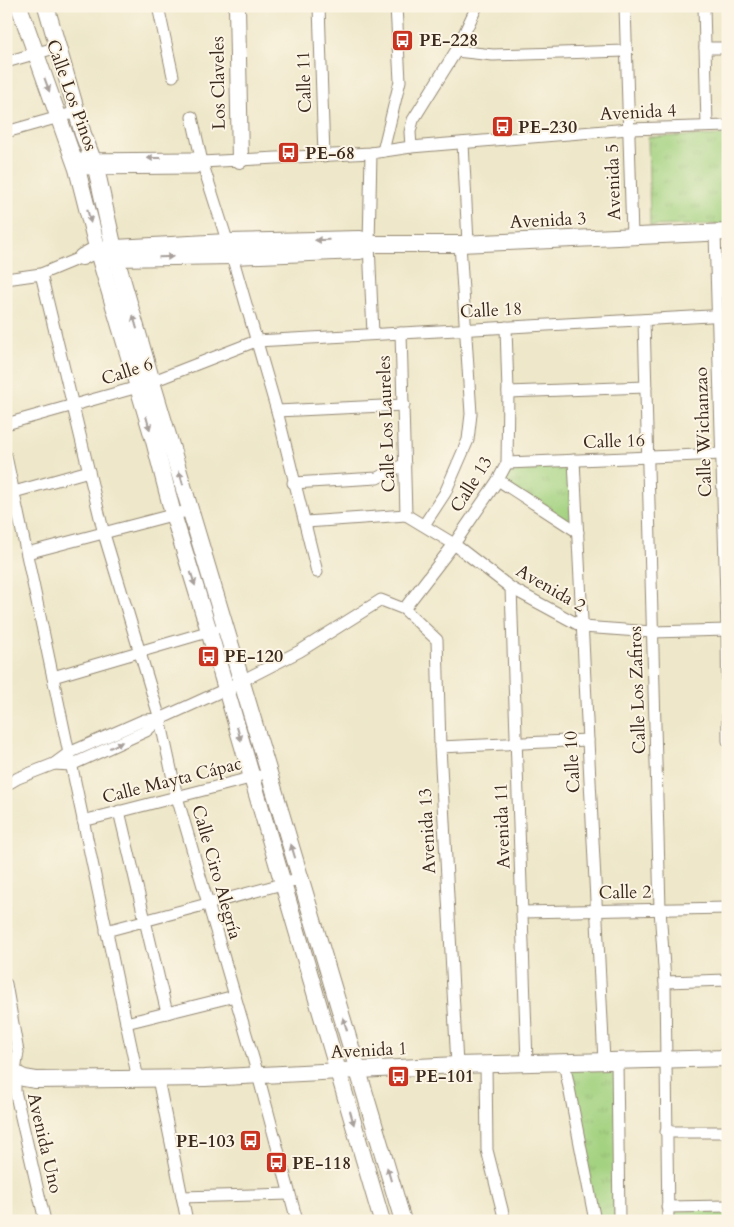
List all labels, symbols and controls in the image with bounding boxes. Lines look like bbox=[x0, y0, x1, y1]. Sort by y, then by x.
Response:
bus stop icon: PE-228 bbox=[391, 28, 415, 52]
place label: PE-228 bbox=[419, 28, 478, 53]
street label: Calle Los Pinos bbox=[40, 36, 103, 154]
street label: Los Claveles bbox=[205, 36, 232, 130]
street label: Calle 11 bbox=[291, 50, 318, 113]
one-way arrow bbox=[43, 78, 51, 93]
street label: Avenida 4 bbox=[599, 98, 677, 127]
bus stop icon: PE-230 bbox=[490, 115, 514, 139]
place label: PE-230 bbox=[518, 115, 577, 140]
bus stop icon: PE-68 bbox=[277, 141, 301, 165]
place label: PE-68 bbox=[305, 141, 355, 166]
street label: Avenida 5 bbox=[600, 143, 627, 221]
one-way arrow bbox=[146, 154, 162, 162]
street label: Avenida 3 bbox=[509, 206, 587, 235]
one-way arrow bbox=[85, 208, 93, 223]
one-way arrow bbox=[314, 236, 330, 244]
one-way arrow bbox=[158, 253, 174, 261]
street label: Calle 18 bbox=[459, 296, 523, 325]
one-way arrow bbox=[131, 314, 139, 329]
street label: Calle 6 bbox=[98, 351, 156, 392]
street label: Calle Los Laureles bbox=[372, 355, 401, 493]
street label: Calle Wichanzao bbox=[689, 366, 718, 498]
one-way arrow bbox=[145, 415, 153, 430]
street label: Calle 16 bbox=[583, 428, 646, 455]
street label: Calle 13 bbox=[444, 451, 498, 517]
one-way arrow bbox=[177, 470, 185, 485]
street label: Avenida 2 bbox=[511, 558, 590, 618]
one-way arrow bbox=[190, 571, 197, 586]
street label: Calle Los Zafiros bbox=[623, 625, 652, 755]
bus stop icon: PE-120 bbox=[196, 644, 220, 668]
place label: PE-120 bbox=[224, 644, 283, 669]
one-way arrow bbox=[236, 727, 244, 742]
street label: Calle 10 bbox=[558, 730, 587, 794]
one-way arrow bbox=[109, 741, 123, 749]
street label: Calle Mayta Cápac bbox=[100, 751, 245, 810]
street label: Avenida 11 bbox=[489, 783, 516, 869]
street label: Avenida 13 bbox=[413, 787, 442, 875]
street label: Calle Ciro Alegría bbox=[185, 802, 248, 942]
one-way arrow bbox=[288, 844, 296, 859]
street label: Calle 2 bbox=[598, 880, 652, 905]
one-way arrow bbox=[340, 1016, 348, 1031]
street label: Avenida 1 bbox=[330, 1036, 408, 1065]
bus stop icon: PE-101 bbox=[387, 1064, 411, 1088]
place label: PE-101 bbox=[415, 1064, 474, 1089]
street label: Avenida Uno bbox=[21, 1090, 68, 1196]
one-way arrow bbox=[348, 1111, 356, 1126]
place label: PE-103 bbox=[176, 1129, 235, 1154]
bus stop icon: PE-103 bbox=[239, 1129, 263, 1153]
bus stop icon: PE-118 bbox=[264, 1151, 288, 1175]
place label: PE-118 bbox=[292, 1151, 351, 1176]
one-way arrow bbox=[385, 1166, 393, 1181]

